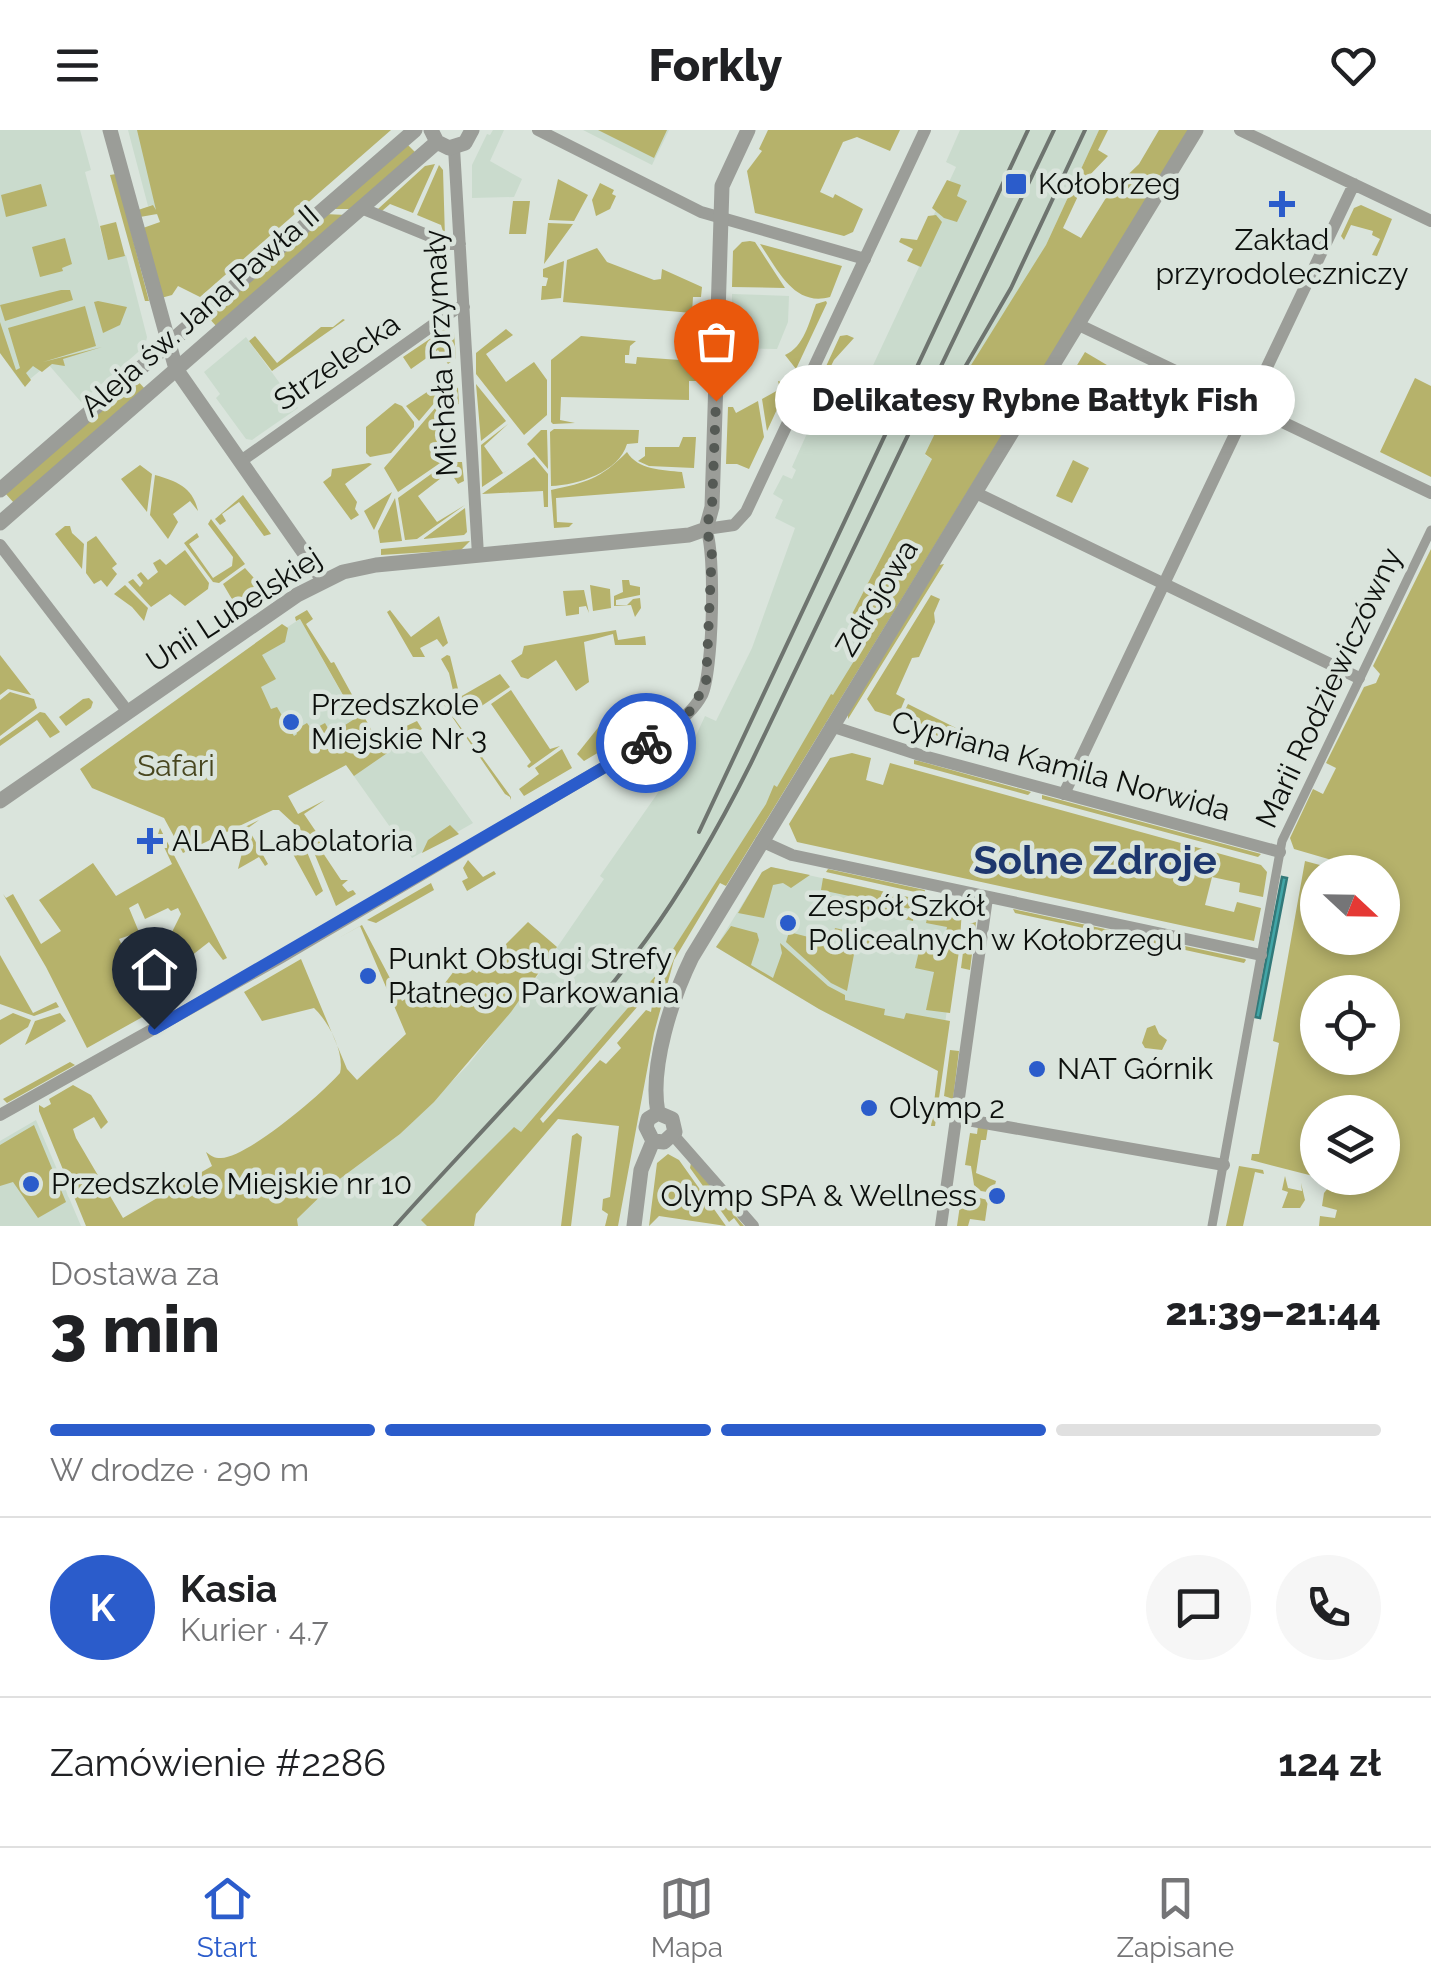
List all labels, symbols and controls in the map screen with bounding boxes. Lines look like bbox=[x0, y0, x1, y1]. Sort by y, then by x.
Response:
icon: menu bbox=[50, 38, 105, 93]
icon: heart bbox=[1326, 38, 1381, 93]
text: Forkly bbox=[649, 39, 782, 92]
place label: Kołobrzeg bbox=[1038, 166, 1180, 201]
marker: Kołobrzeg bbox=[1003, 171, 1029, 197]
marker: Zakład przyrodoleczniczy bbox=[1269, 191, 1295, 217]
street label: Aleja św. Jana Pawła II bbox=[73, 198, 326, 424]
place label: Zakład przyrodoleczniczy bbox=[1156, 222, 1409, 291]
street label: Michała Drzymały bbox=[417, 229, 464, 477]
pin bbox=[674, 299, 759, 402]
street label: Strzelecka bbox=[267, 306, 406, 418]
icon: bag bbox=[689, 314, 744, 369]
callout: Delikatesy Rybne Bałtyk Fish bbox=[776, 366, 1296, 436]
text: Delikatesy Rybne Bałtyk Fish bbox=[812, 381, 1258, 418]
street label: Zdrojowa bbox=[828, 533, 925, 662]
street label: Unii Lubelskiej bbox=[140, 540, 328, 679]
street label: Marii Rodziewiczówny bbox=[1248, 542, 1409, 833]
place label: Przedszkole Miejskie Nr 3 bbox=[311, 687, 487, 756]
courier bbox=[596, 693, 696, 793]
street label: Cypriana Kamila Norwida bbox=[888, 703, 1234, 828]
marker: Przedszkole Miejskie Nr 3 bbox=[280, 711, 302, 733]
icon: bike bbox=[619, 716, 674, 771]
park label: Safari bbox=[137, 748, 215, 783]
place label: ALAB Labolatoria bbox=[172, 823, 413, 858]
marker: ALAB Labolatoria bbox=[137, 828, 163, 854]
district label: Solne Zdroje bbox=[973, 836, 1217, 883]
north arrow bbox=[1300, 855, 1400, 955]
map controls bbox=[1300, 855, 1400, 1195]
place label: Zespół Szkół Policealnych w Kołobrzegu bbox=[808, 888, 1182, 957]
marker: Zespół Szkół Policealnych w Kołobrzegu bbox=[777, 912, 799, 934]
pin bbox=[112, 927, 197, 1030]
place label: Punkt Obsługi Strefy Płatnego Parkowania bbox=[388, 941, 679, 1010]
icon: home bbox=[127, 942, 182, 997]
marker: Punkt Obsługi Strefy Płatnego Parkowania bbox=[357, 965, 379, 987]
button: locate bbox=[1300, 975, 1400, 1075]
place label: NAT Górnik bbox=[1057, 1051, 1213, 1086]
marker: NAT Górnik bbox=[1026, 1058, 1048, 1080]
place label: Olymp 2 bbox=[889, 1090, 1005, 1125]
button: layers bbox=[1300, 1095, 1400, 1195]
marker: Olymp 2 bbox=[858, 1097, 880, 1119]
place label: Przedszkole Miejskie nr 10 bbox=[51, 1166, 412, 1201]
marker: Przedszkole Miejskie nr 10 bbox=[20, 1173, 42, 1195]
place label: Olymp SPA & Wellness bbox=[660, 1178, 977, 1213]
marker: Olymp SPA & Wellness bbox=[986, 1185, 1008, 1207]
text: Dostawa za bbox=[50, 1255, 219, 1292]
text: 21:39–21:44 bbox=[1165, 1289, 1381, 1334]
text: 3 min bbox=[50, 1291, 220, 1367]
text: W drodze · 290 m bbox=[50, 1451, 309, 1488]
button: chat bbox=[1146, 1555, 1251, 1660]
button: phone bbox=[1276, 1555, 1381, 1660]
text: Kasia bbox=[180, 1566, 277, 1611]
text: K bbox=[90, 1585, 115, 1630]
text: Kurier · 4.7 bbox=[180, 1611, 329, 1648]
text: Zamówienie #2286 bbox=[50, 1740, 386, 1785]
text: 124 zł bbox=[1278, 1740, 1381, 1785]
tab: Start bbox=[197, 1871, 257, 1964]
tab: Mapa bbox=[651, 1871, 723, 1964]
tab: Zapisane bbox=[1116, 1871, 1234, 1964]

